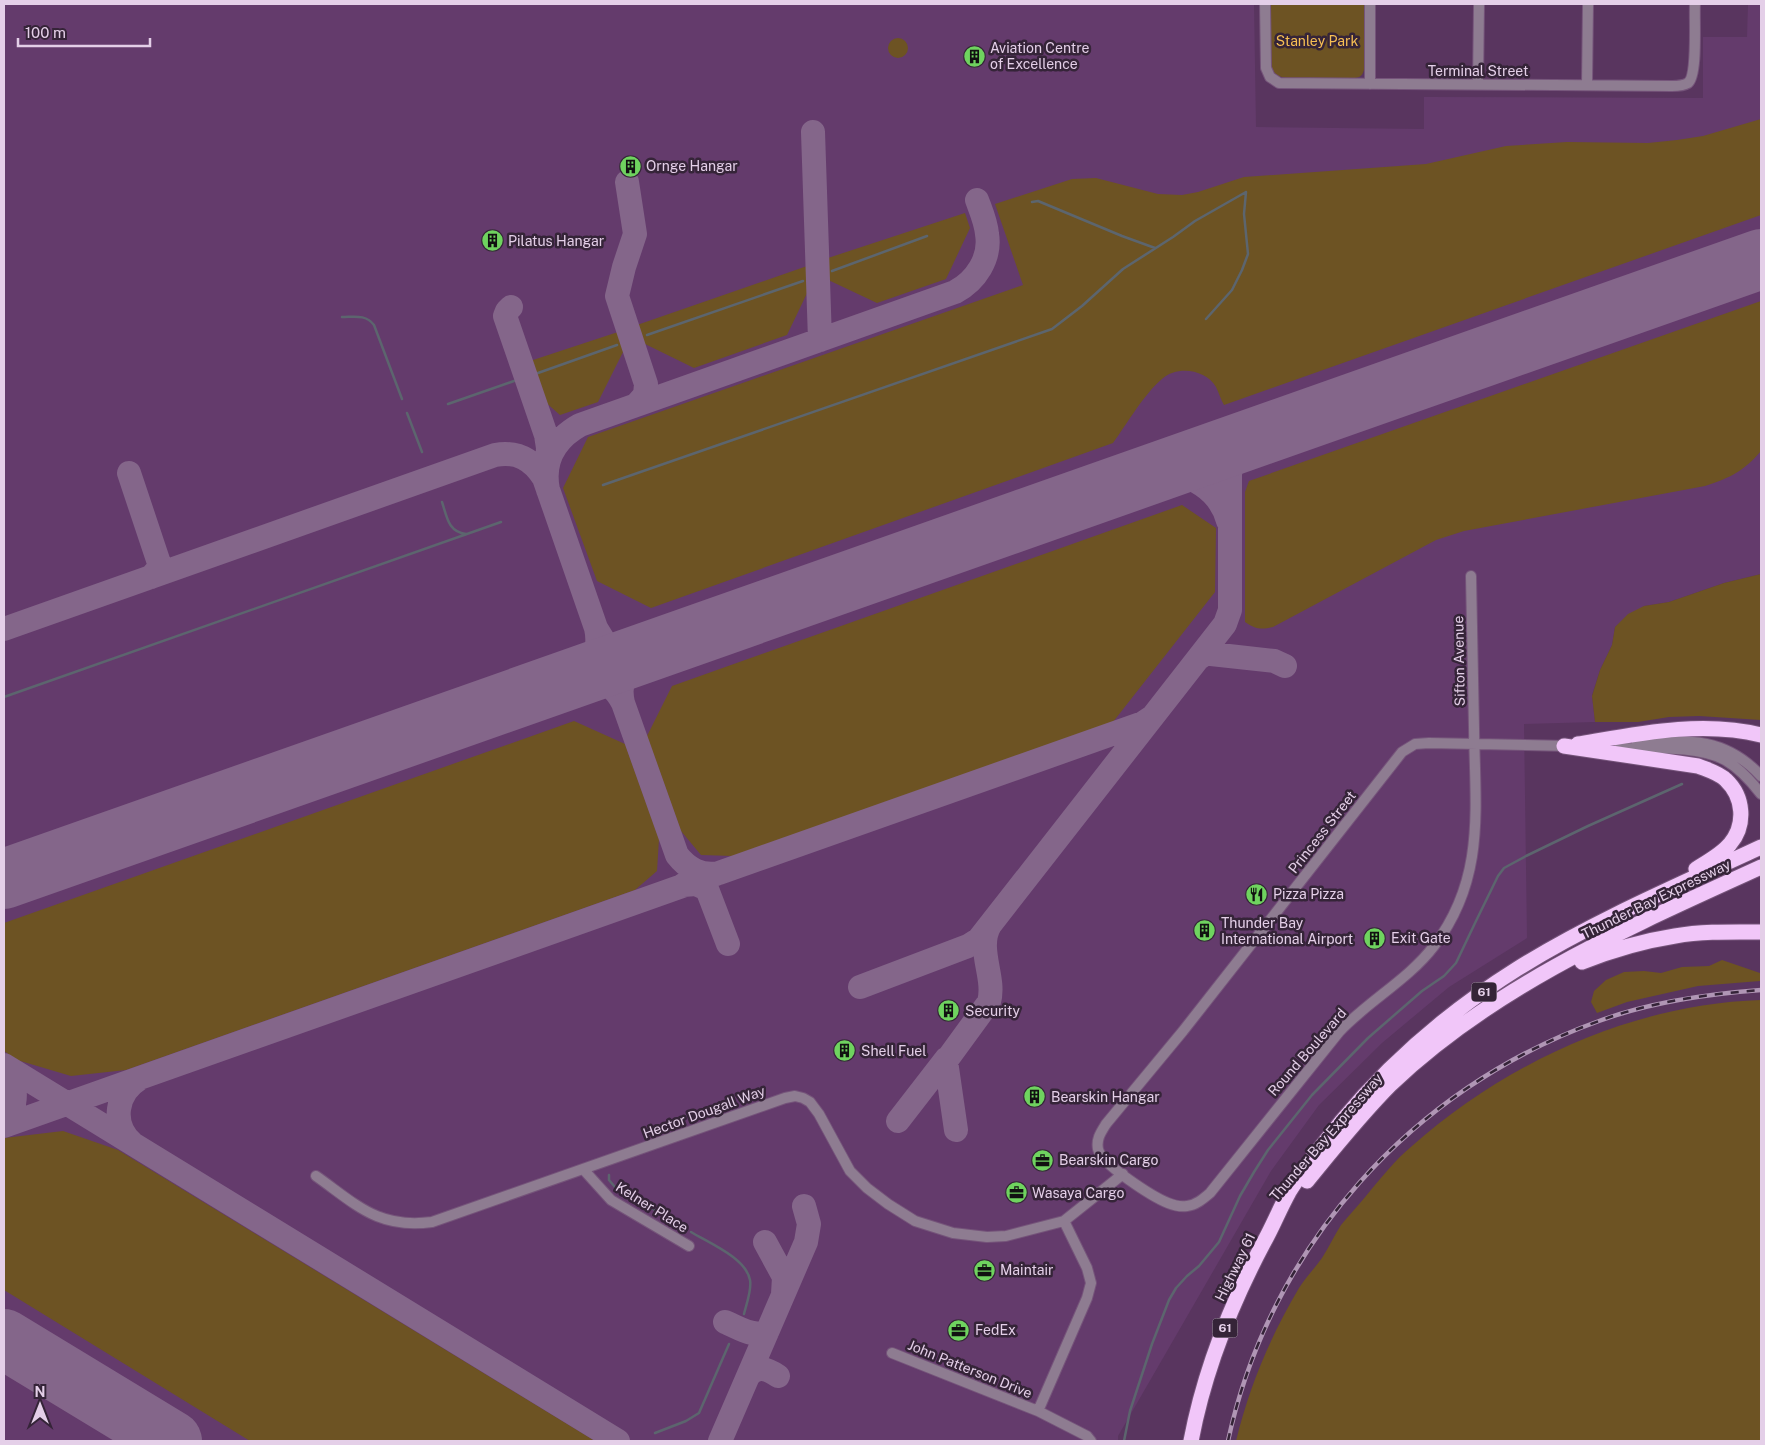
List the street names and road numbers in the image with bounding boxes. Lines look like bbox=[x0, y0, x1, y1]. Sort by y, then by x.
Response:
street label: Terminal Street bbox=[1428, 63, 1528, 79]
street label: Sifton Avenue bbox=[1450, 615, 1468, 706]
street label: Princess Street bbox=[1285, 788, 1359, 876]
street label: Thunder Bay Expressway bbox=[1579, 856, 1733, 942]
road number: 61 bbox=[1472, 982, 1496, 1002]
street label: Round Boulevard bbox=[1265, 1005, 1349, 1099]
street label: Thunder Bay Expressway bbox=[1266, 1070, 1386, 1204]
street label: Hector Dougall Way bbox=[641, 1082, 768, 1142]
street label: Kelner Place bbox=[613, 1178, 691, 1236]
street label: Highway 61 bbox=[1212, 1230, 1258, 1304]
road number: 61 bbox=[1212, 1319, 1238, 1338]
street label: John Patterson Drive bbox=[906, 1337, 1034, 1401]

